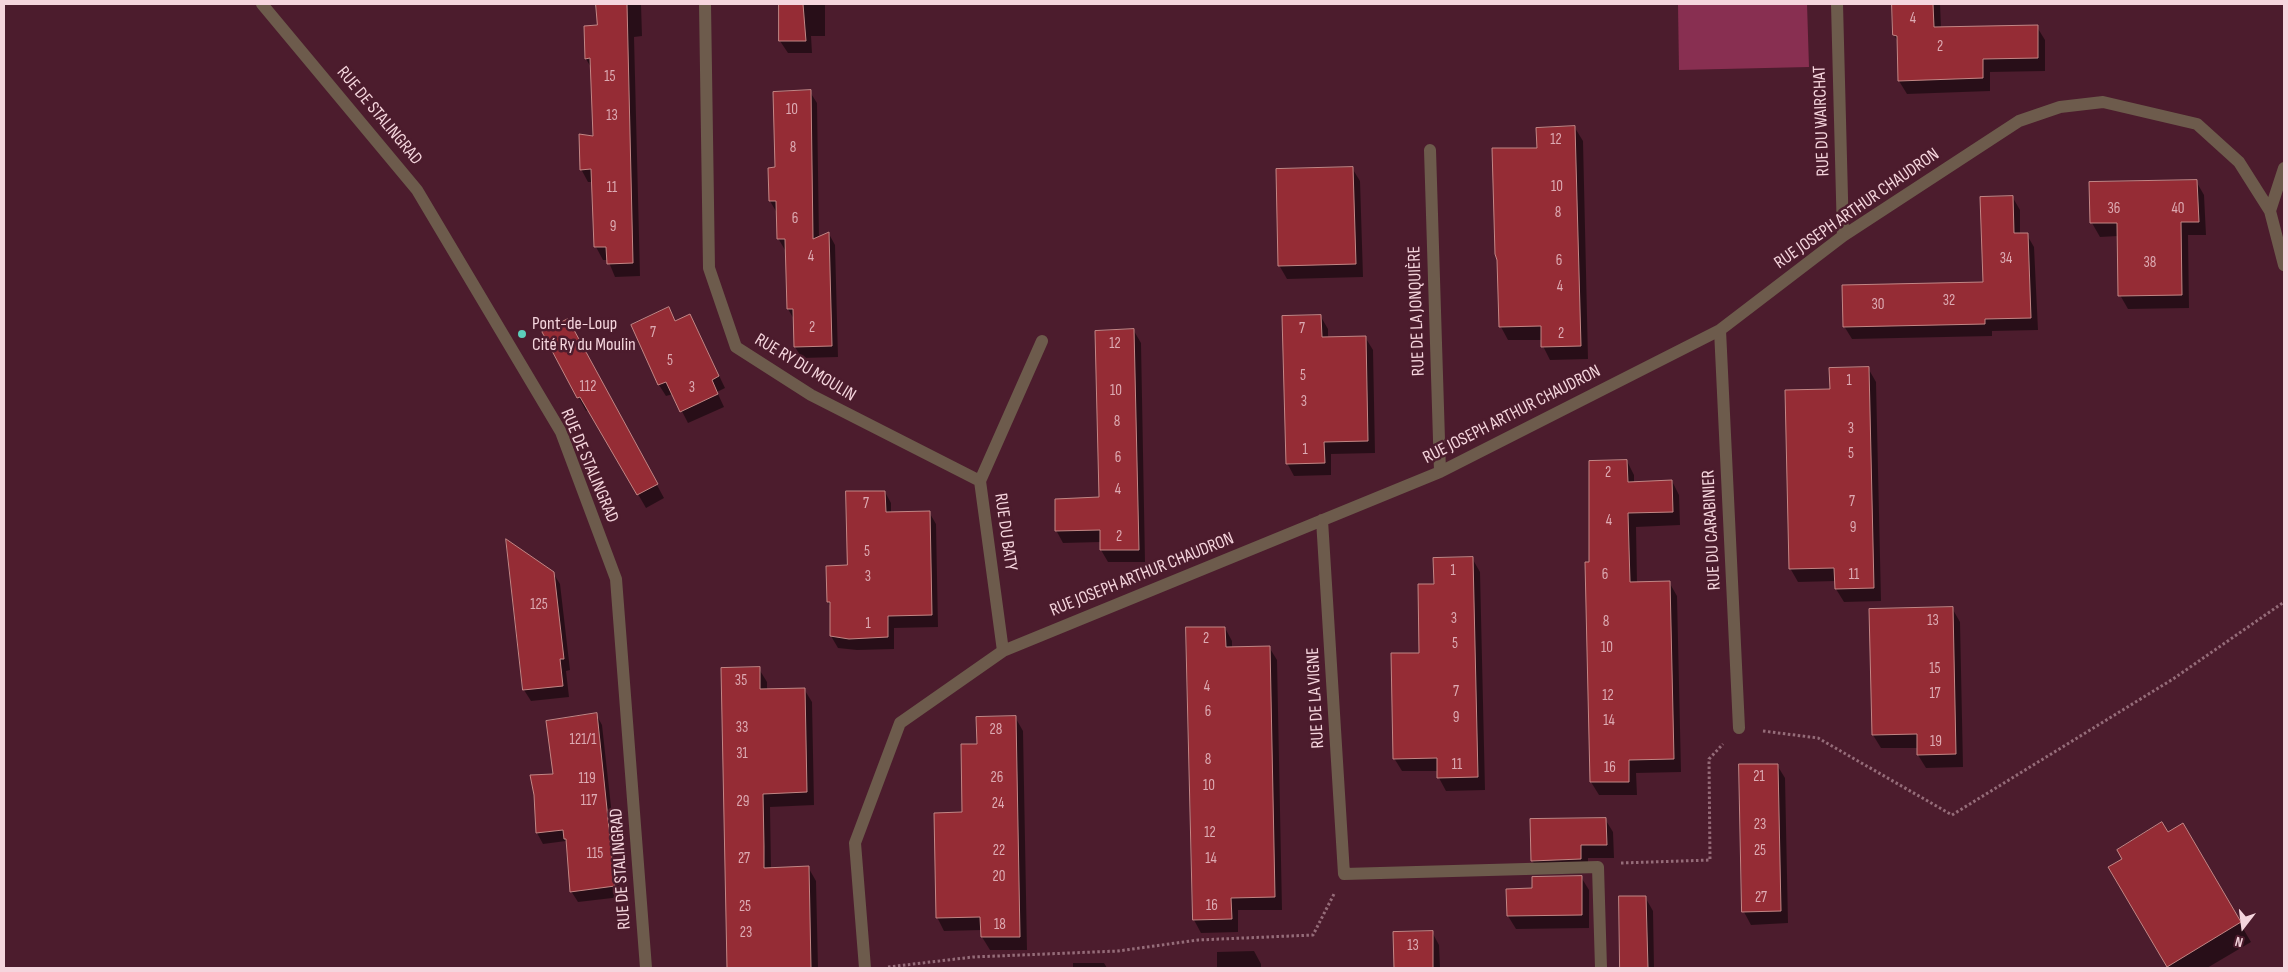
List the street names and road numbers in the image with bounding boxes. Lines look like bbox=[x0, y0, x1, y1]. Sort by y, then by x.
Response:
street label: RUE DE STALINGRAD bbox=[332, 62, 426, 170]
street label: RUE DU WAIRCHAT bbox=[1809, 65, 1835, 177]
street label: RUE JOSEPH ARTHUR CHAUDRON bbox=[1770, 144, 1944, 274]
street label: RUE DE LA JONQUIÈRE bbox=[1404, 246, 1430, 376]
street label: RUE RY DU MOULIN bbox=[750, 329, 860, 407]
street label: RUE JOSEPH ARTHUR CHAUDRON bbox=[1420, 361, 1604, 469]
street label: RUE DE STALINGRAD bbox=[555, 406, 623, 526]
street label: RUE DU CARABINIER bbox=[1698, 469, 1726, 591]
street label: RUE DU BATY bbox=[989, 492, 1021, 572]
street label: RUE JOSEPH ARTHUR CHAUDRON bbox=[1047, 528, 1237, 622]
street label: RUE DE LA VIGNE bbox=[1303, 647, 1329, 749]
street label: RUE DE STALINGRAD bbox=[606, 808, 636, 930]

